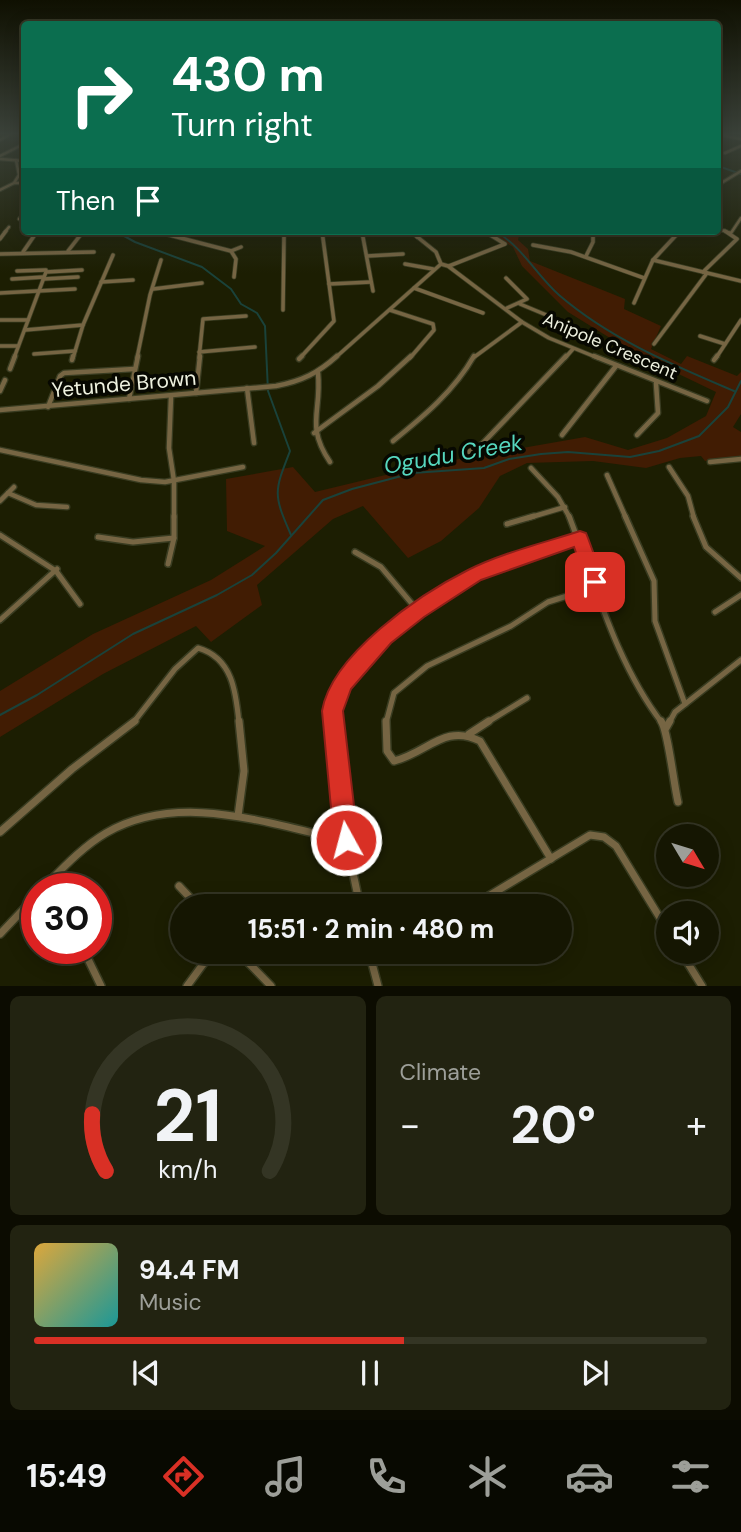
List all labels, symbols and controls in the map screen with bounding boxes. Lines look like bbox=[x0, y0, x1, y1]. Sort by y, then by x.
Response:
text: 430 m bbox=[171, 42, 325, 106]
icon: right bbox=[56, 49, 147, 140]
text: Turn right bbox=[171, 104, 313, 146]
icon: arrive bbox=[129, 182, 167, 220]
text: Then bbox=[56, 184, 115, 218]
street label: Anipole Crescent bbox=[539, 307, 681, 385]
street label: Yetunde Brown bbox=[51, 364, 197, 404]
water label: Ogudu Creek bbox=[381, 427, 525, 481]
pin bbox=[565, 552, 625, 612]
icon: arrive bbox=[576, 563, 614, 601]
position arrow bbox=[309, 803, 383, 877]
north arrow bbox=[656, 824, 719, 887]
map controls bbox=[656, 824, 719, 964]
speed limit sign: 30 bbox=[21, 873, 112, 964]
button: sound bbox=[656, 901, 719, 964]
text: 15:51 · 2 min · 480 m bbox=[248, 912, 494, 946]
text: Climate bbox=[400, 1057, 481, 1087]
text: 21 bbox=[153, 1070, 222, 1165]
text: 20° bbox=[511, 1091, 596, 1159]
text: − bbox=[400, 1100, 420, 1150]
text: + bbox=[686, 1100, 707, 1150]
text: km/h bbox=[158, 1153, 217, 1186]
text: 94.4 FM bbox=[139, 1253, 239, 1287]
text: Music bbox=[139, 1287, 202, 1317]
icon: previous bbox=[127, 1354, 165, 1392]
icon: pause bbox=[351, 1354, 389, 1392]
icon: next bbox=[576, 1354, 614, 1392]
icon: directions bbox=[159, 1452, 208, 1501]
icon: music bbox=[261, 1452, 310, 1501]
icon: phone bbox=[362, 1452, 411, 1501]
icon: climate bbox=[463, 1452, 512, 1501]
icon: car bbox=[565, 1452, 614, 1501]
icon: filters bbox=[666, 1452, 715, 1501]
text: 15:49 bbox=[26, 1455, 107, 1497]

